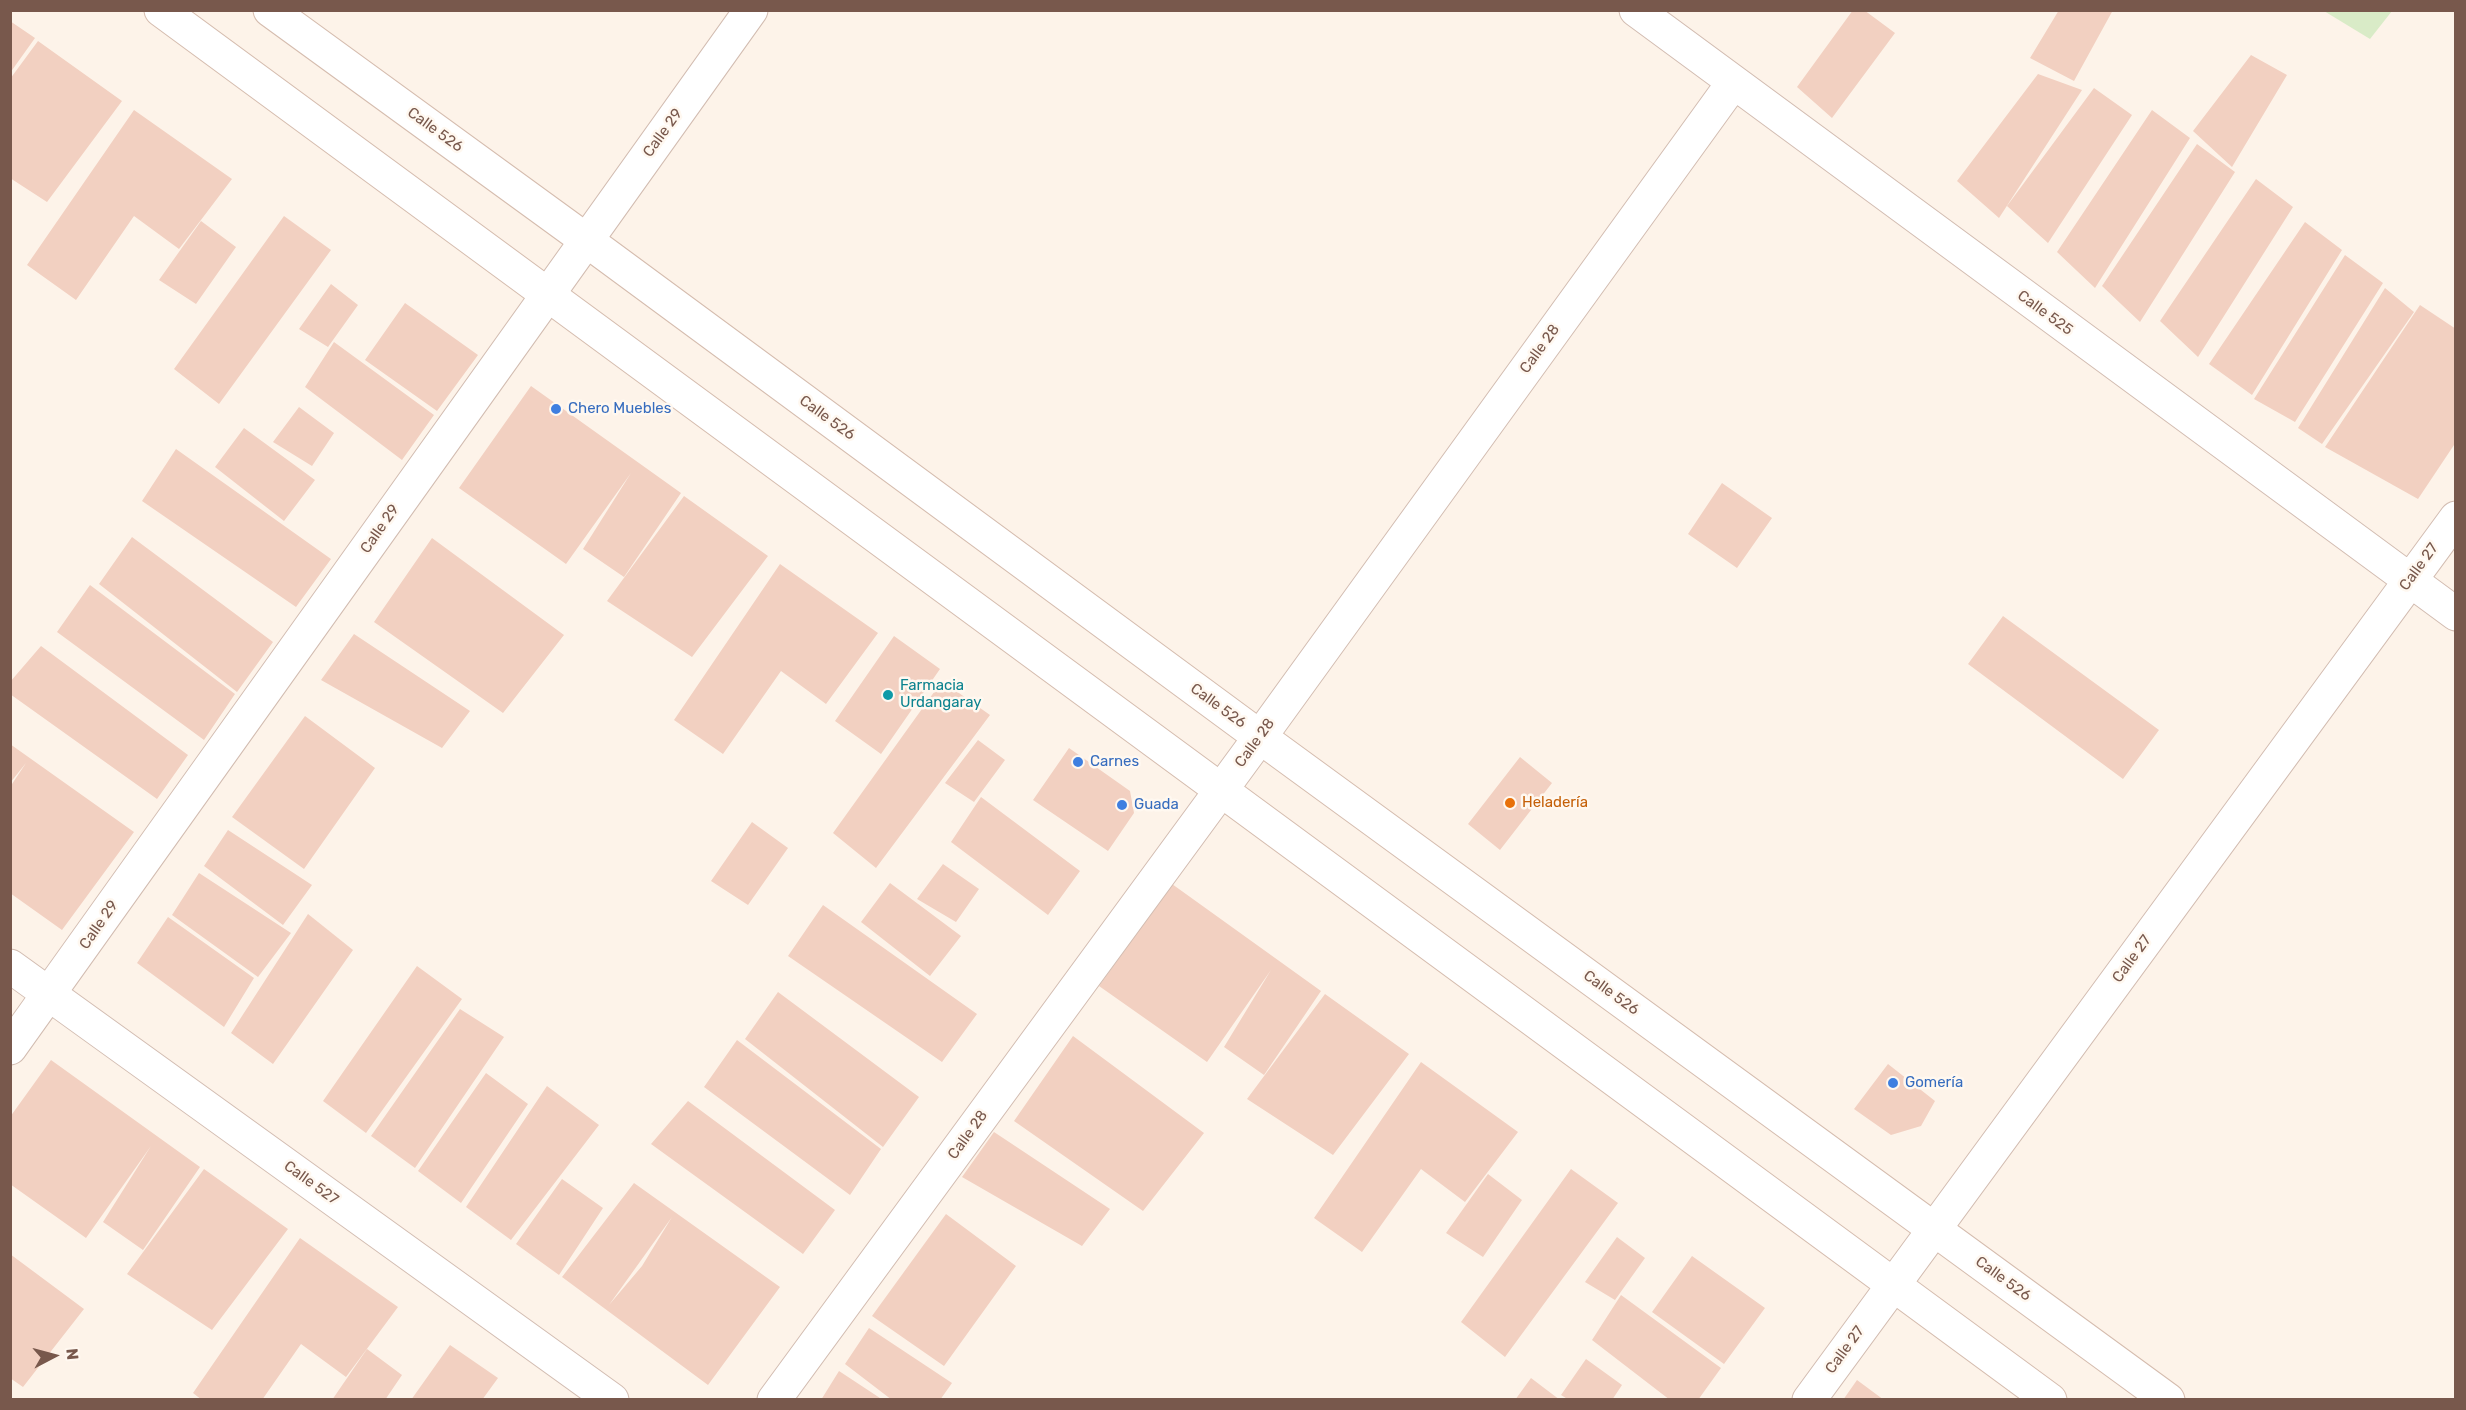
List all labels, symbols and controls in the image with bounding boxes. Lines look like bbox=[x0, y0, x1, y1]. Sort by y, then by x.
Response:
street label: Calle 526 bbox=[404, 104, 466, 156]
street label: Calle 29 bbox=[639, 105, 687, 161]
street label: Calle 525 bbox=[2014, 287, 2076, 339]
street label: Calle 28 bbox=[1516, 321, 1564, 377]
street label: Calle 526 bbox=[796, 392, 858, 444]
place label: Chero Muebles bbox=[568, 400, 671, 418]
marker: Chero Muebles bbox=[549, 402, 563, 416]
street label: Calle 29 bbox=[357, 501, 403, 557]
street label: Calle 27 bbox=[2396, 540, 2442, 594]
place label: Farmacia Urdangaray bbox=[900, 677, 982, 712]
street label: Calle 526 bbox=[1187, 680, 1249, 732]
marker: Farmacia Urdangaray bbox=[881, 688, 895, 702]
street label: Calle 28 bbox=[1231, 715, 1279, 771]
place label: Carnes bbox=[1090, 753, 1139, 771]
marker: Carnes bbox=[1071, 755, 1085, 769]
place label: Heladería bbox=[1522, 794, 1588, 812]
place label: Guada bbox=[1134, 796, 1179, 814]
marker: Heladería bbox=[1503, 796, 1517, 810]
marker: Guada bbox=[1115, 798, 1129, 812]
street label: Calle 29 bbox=[76, 897, 122, 953]
street label: Calle 27 bbox=[2109, 932, 2155, 986]
street label: Calle 526 bbox=[1580, 967, 1642, 1019]
place label: Gomería bbox=[1905, 1074, 1963, 1092]
marker: Gomería bbox=[1886, 1076, 1900, 1090]
street label: Calle 28 bbox=[944, 1107, 992, 1163]
street label: Calle 527 bbox=[280, 1157, 342, 1209]
street label: Calle 526 bbox=[1972, 1253, 2034, 1305]
street label: Calle 27 bbox=[1822, 1323, 1868, 1377]
north arrow bbox=[24, 1326, 84, 1386]
text: N bbox=[62, 1347, 82, 1361]

